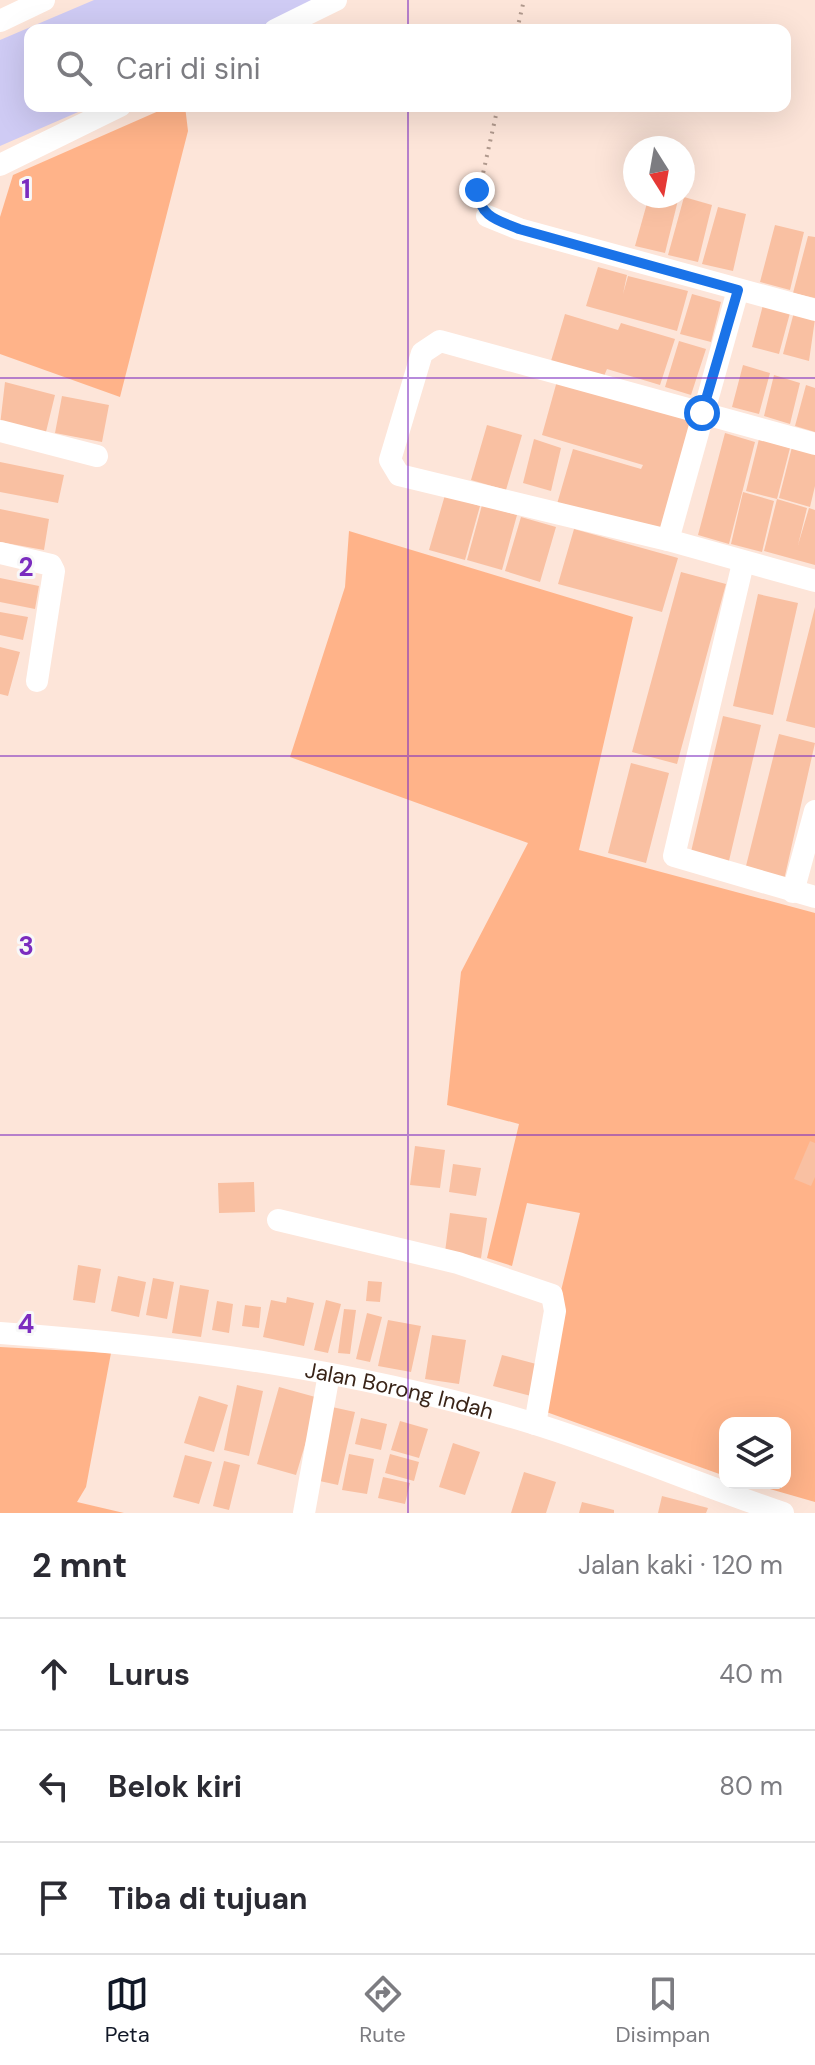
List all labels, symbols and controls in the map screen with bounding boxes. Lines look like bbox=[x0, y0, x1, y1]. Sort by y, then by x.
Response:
search box bbox=[24, 24, 791, 112]
icon: search bbox=[52, 46, 96, 90]
text: Cari di sini bbox=[116, 49, 261, 88]
north arrow bbox=[623, 136, 695, 208]
text: 1 bbox=[21, 172, 31, 206]
route end bbox=[459, 172, 495, 208]
route start bbox=[684, 395, 720, 431]
text: 2 bbox=[18, 550, 34, 584]
text: 3 bbox=[18, 929, 34, 963]
text: 4 bbox=[18, 1307, 34, 1341]
street label: Jalan Borong Indah bbox=[303, 1355, 497, 1426]
map controls bbox=[719, 1417, 791, 1489]
button: layers bbox=[719, 1417, 791, 1489]
text: 2 mnt bbox=[32, 1543, 127, 1588]
text: Jalan kaki · 120 m bbox=[578, 1548, 783, 1582]
icon: ahead bbox=[32, 1652, 76, 1696]
text: Lurus bbox=[108, 1655, 190, 1694]
text: 40 m bbox=[719, 1657, 783, 1691]
icon: left bbox=[32, 1764, 76, 1808]
text: Belok kiri bbox=[108, 1767, 242, 1806]
text: 80 m bbox=[719, 1769, 783, 1803]
icon: arrive bbox=[32, 1876, 76, 1920]
text: Tiba di tujuan bbox=[108, 1879, 308, 1918]
tab: Peta bbox=[105, 1972, 150, 2049]
tab: Rute bbox=[359, 1972, 406, 2049]
tab: Disimpan bbox=[615, 1972, 710, 2049]

